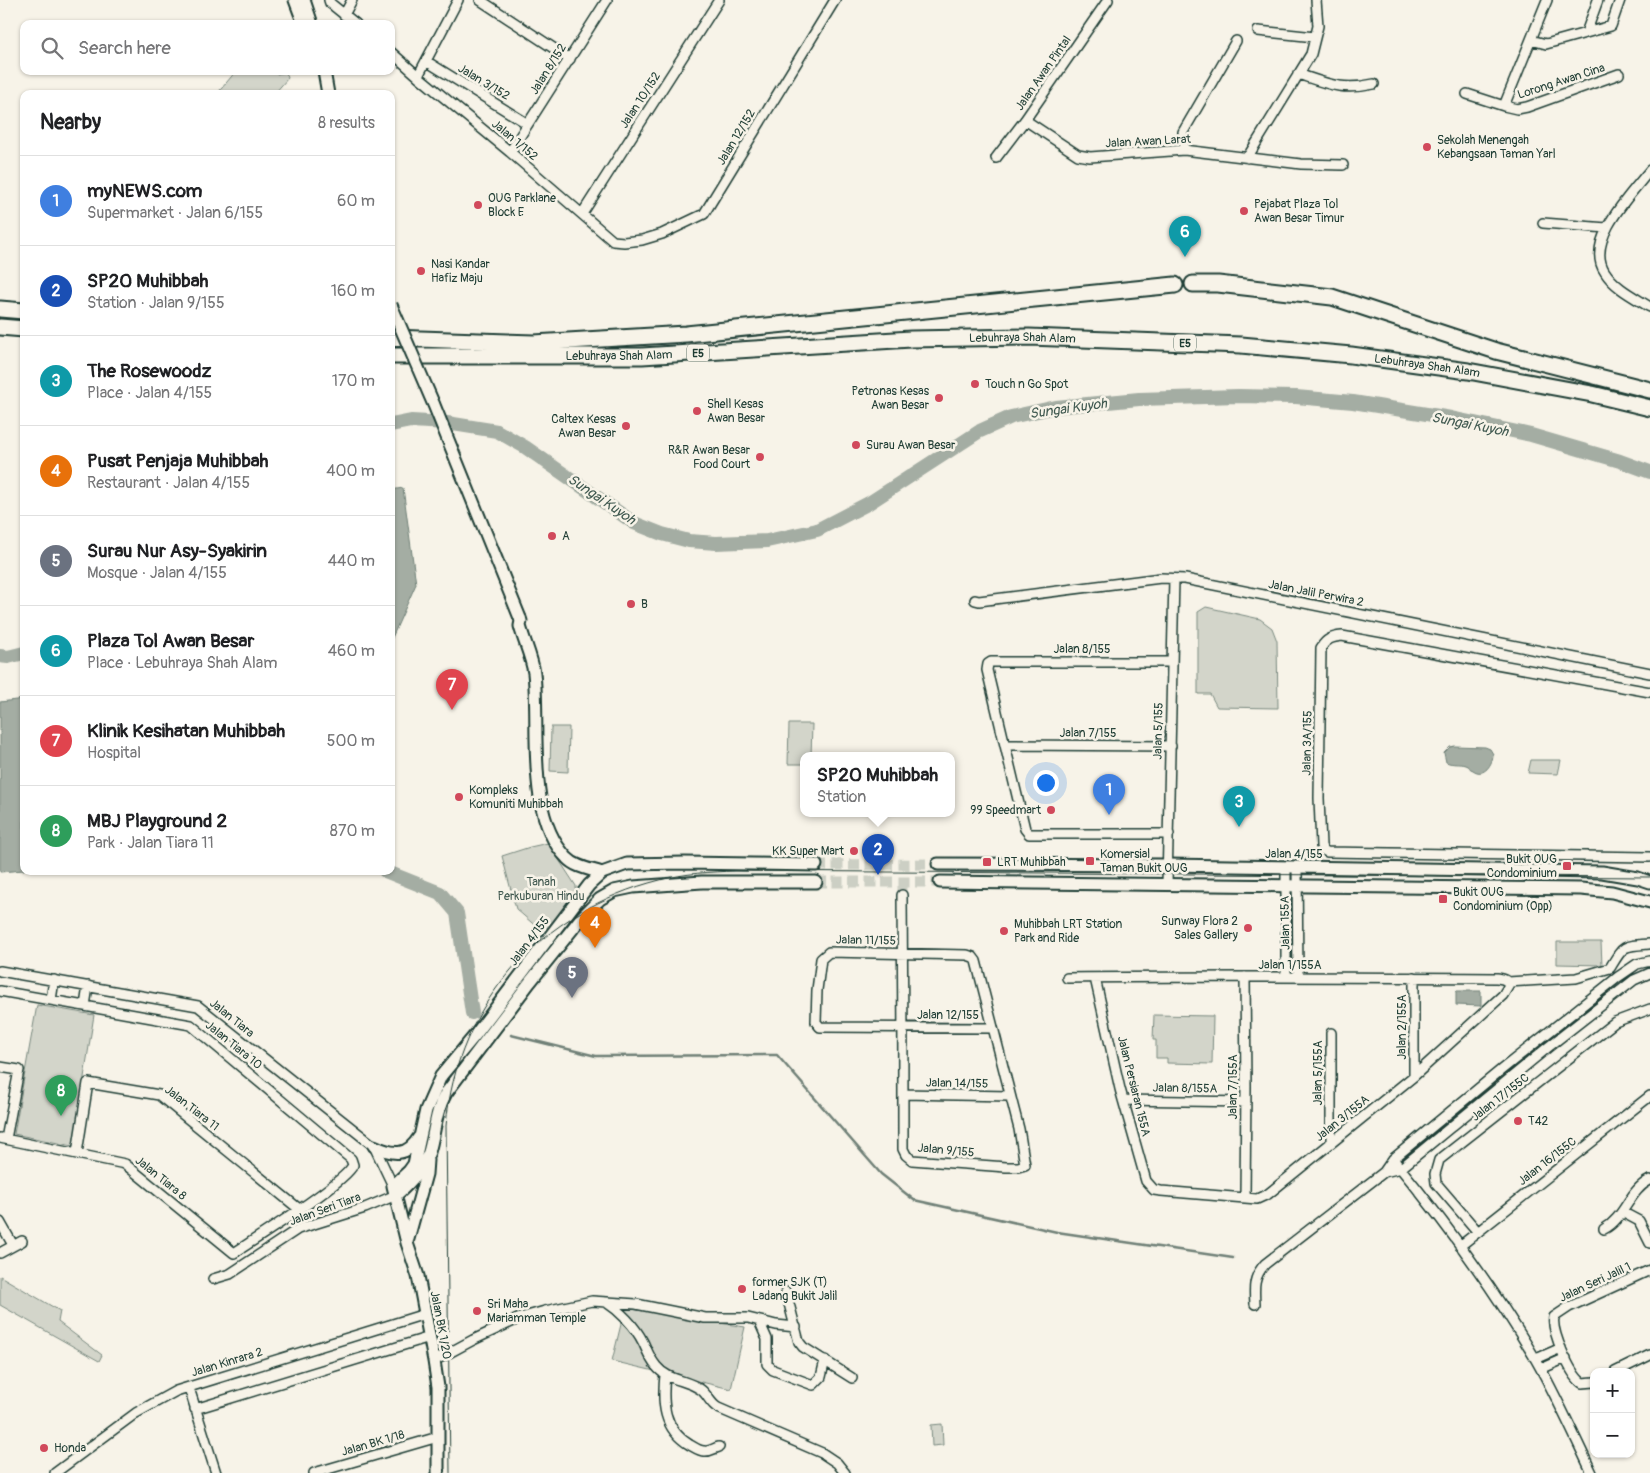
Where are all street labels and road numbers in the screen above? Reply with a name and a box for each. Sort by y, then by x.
street label: Jalan Awan Pintal [1012,33,1075,113]
street label: Jalan 8/152 [527,41,570,97]
street label: Lorong Awan Cina [1516,60,1607,103]
street label: Jalan 3/152 [455,61,513,104]
street label: Jalan 10/152 [617,69,664,131]
street label: Jalan 12/152 [714,106,759,168]
street label: Jalan 1/152 [489,117,541,164]
street label: Jalan Awan Larat [1105,132,1191,151]
street label: Lebuhraya Shah Alam [969,330,1076,347]
road number: E5 [1174,334,1196,352]
road number: E5 [687,344,709,362]
street label: Lebuhraya Shah Alam [566,347,673,364]
street label: Lebuhraya Shah Alam [1373,351,1482,381]
street label: Jalan Jalil Perwira 2 [1267,577,1365,610]
street label: Jalan 8/155 [1054,642,1110,657]
street label: Jalan 5/155 [1151,702,1166,760]
street label: Jalan 3A/155 [1299,710,1316,776]
street label: Jalan 7/155 [1059,726,1117,741]
street label: Jalan 4/155 [1265,847,1323,862]
street label: Jalan 155A [1278,896,1293,950]
street label: Jalan 4/155 [506,914,553,969]
street label: Jalan 11/155 [836,932,896,949]
street label: Jalan 1/155A [1258,958,1322,973]
street label: Jalan 2/155A [1395,994,1410,1060]
street label: Jalan Tiara [206,996,257,1041]
street label: Jalan 12/155 [917,1008,979,1023]
street label: Jalan Tiara 10 [202,1018,265,1073]
street label: Jalan Persiaran 155A [1114,1034,1153,1138]
street label: Jalan 5/155A [1311,1040,1326,1106]
street label: Jalan 7/155A [1226,1054,1241,1119]
street label: Jalan 17/155C [1468,1070,1532,1125]
street label: Jalan 14/155 [926,1075,988,1092]
street label: Jalan 8/155A [1153,1080,1218,1097]
street label: Jalan Tiara 11 [161,1082,222,1134]
street label: Jalan 3/155A [1312,1092,1373,1145]
street label: Jalan 16/155C [1515,1134,1579,1189]
street label: Jalan 9/155 [917,1141,975,1160]
street label: Jalan Tiara 8 [132,1153,189,1204]
street label: Jalan Seri Tiara [287,1189,363,1229]
street label: Jalan Seri Jalil 1 [1557,1259,1633,1306]
street label: Jalan BK 1/20 [427,1290,454,1361]
street label: Jalan Kinrara 2 [190,1344,265,1380]
street label: Jalan BK 1/18 [340,1427,407,1460]

